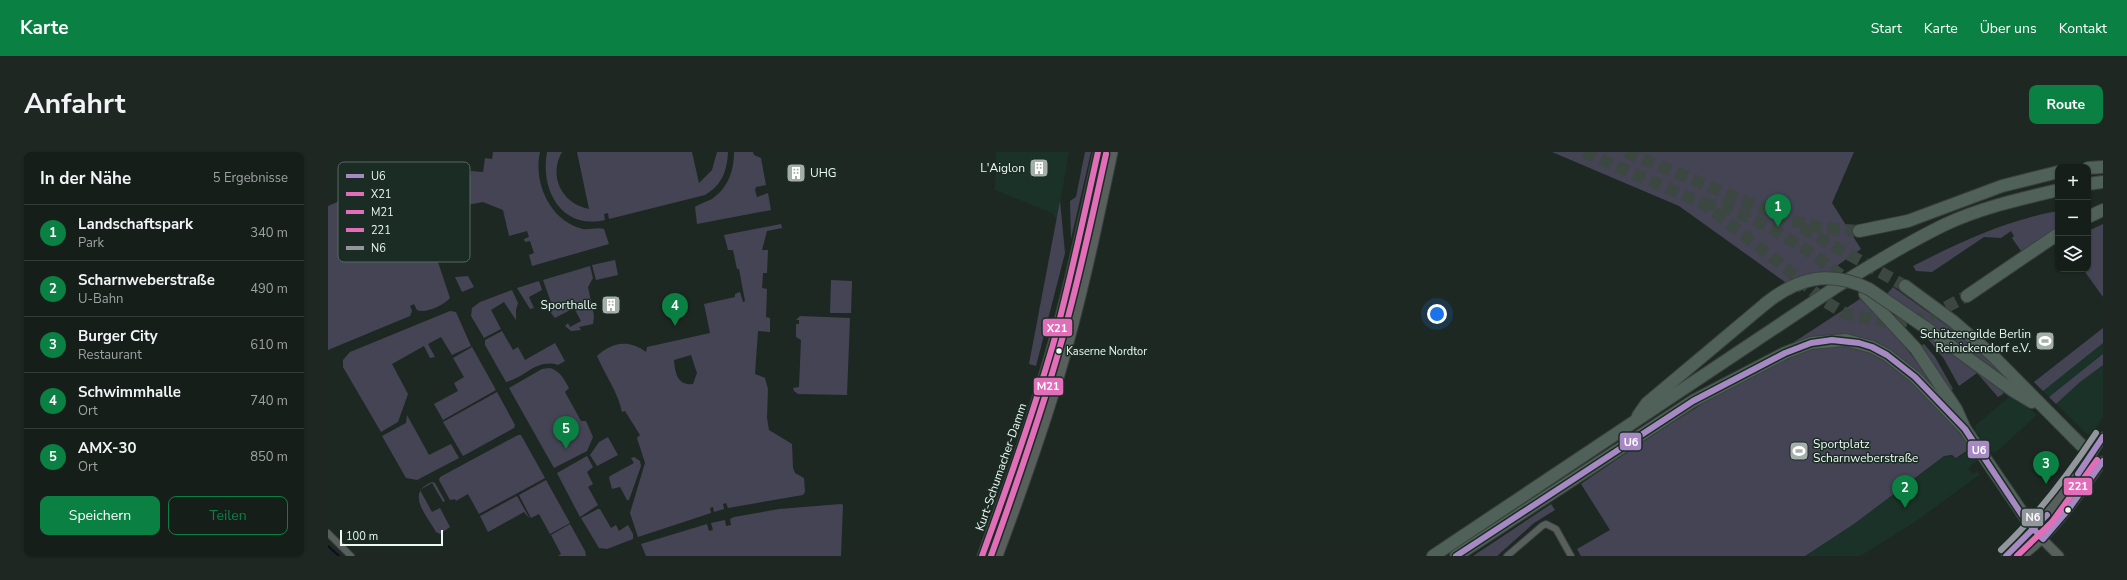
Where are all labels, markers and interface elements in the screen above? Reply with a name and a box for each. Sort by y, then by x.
text: Karte [20,15,69,41]
text: Start [1871,19,1902,38]
text: Karte [1924,19,1958,38]
text: Über uns [1980,19,2037,38]
text: Kontakt [2059,19,2107,38]
text: Anfahrt [24,85,125,123]
button: Route [2029,85,2103,124]
building icon: L'Aiglon [1028,157,1050,179]
place label: L'Aiglon [980,160,1025,176]
legend [338,162,470,262]
building icon: UHG [785,162,807,184]
map controls [2055,164,2091,272]
button: + [2055,164,2091,200]
place label: UHG [810,165,837,181]
text: In der Nähe [40,167,131,190]
text: 5 Ergebnisse [213,169,288,187]
text: U6 [371,169,386,184]
text: X21 [371,187,391,202]
pin: 1 [1765,194,1791,227]
button: − [2055,200,2091,236]
text: M21 [371,205,394,220]
text: Landschaftspark [78,214,193,234]
text: 221 [371,223,391,238]
text: 1 [49,224,57,242]
text: 340 m [250,224,288,242]
text: Park [78,234,104,252]
button: layers [2055,236,2091,272]
text: N6 [371,241,386,256]
text: Scharnweberstraße [78,270,215,290]
text: 2 [49,280,57,298]
text: 490 m [250,280,288,298]
text: U-Bahn [78,290,123,308]
pin: 4 [662,293,688,326]
building icon: Sporthalle [600,294,622,316]
place label: Sporthalle [541,297,597,313]
your location [1427,304,1447,324]
line badge: X21 [1042,318,1073,337]
text: X21 [1046,321,1067,336]
text: Burger City [78,326,158,346]
place label: Schützengilde Berlin Reinickendorf e.V. [1920,326,2031,356]
sports icon: Schützengilde Berlin Reinickendorf e.V. [2034,330,2056,352]
text: 3 [49,336,57,354]
text: 610 m [250,336,288,354]
place label: Kaserne Nordtor [1066,344,1147,359]
text: Restaurant [78,346,142,364]
marker: Kaserne Nordtor [1054,346,1064,356]
line badge: M21 [1033,377,1064,396]
text: M21 [1037,379,1059,394]
text: Schwimmhalle [78,382,181,402]
text: 4 [49,392,57,410]
text: 740 m [250,392,288,410]
street label: Kurt-Schumacher-Damm [972,401,1030,533]
text: Ort [78,402,98,420]
pin: 5 [553,416,579,449]
line badge: U6 [1619,432,1642,451]
text: U6 [1624,435,1639,450]
place label: Sportplatz Scharnweberstraße [1813,436,1918,466]
text: AMX-30 [78,438,136,458]
sports icon: Sportplatz Scharnweberstraße [1788,440,1810,462]
line badge: U6 [1967,440,1990,459]
text: U6 [1972,443,1987,458]
text: 5 [49,448,57,466]
text: 850 m [250,448,288,466]
pin: 3 [2033,451,2059,484]
text: Ort [78,458,98,476]
pin: 2 [1892,475,1918,508]
line badge: 221 [2063,477,2093,496]
text: 221 [2068,479,2088,494]
button: Speichern [40,496,160,535]
button: Teilen [168,496,288,535]
unlabelled marker [2063,505,2073,515]
line badge: N6 [2021,508,2044,527]
text: N6 [2026,510,2041,525]
scale bar [340,528,443,547]
text: 100 m [346,529,378,544]

